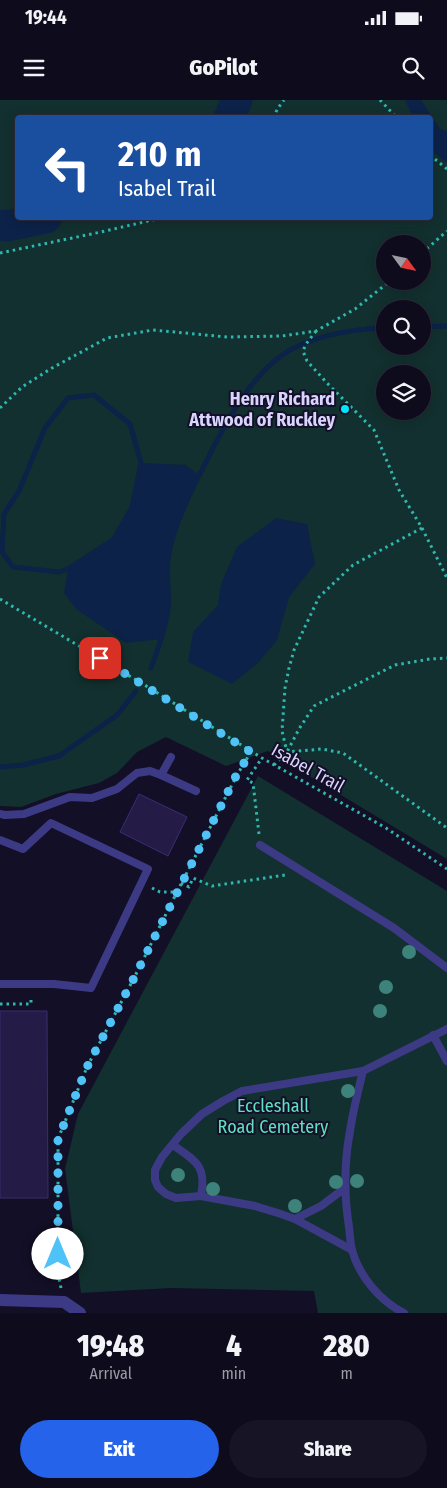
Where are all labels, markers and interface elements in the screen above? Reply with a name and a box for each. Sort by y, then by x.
text: 19:44 [25,6,67,29]
icon: menu [20,54,48,82]
text: GoPilot [189,54,258,81]
icon: search [399,54,427,82]
text: 210 m [118,133,202,175]
icon: left [35,135,100,200]
text: Isabel Trail [118,175,216,202]
north arrow [376,235,431,290]
map controls [376,235,431,420]
button: search [376,300,431,355]
button: layers [376,365,431,420]
place label: Henry Richard Attwood of Ruckley [188,388,335,431]
marker: Henry Richard Attwood of Ruckley [339,403,351,415]
pin [79,637,121,679]
icon: arrive [86,644,114,672]
street label: Isabel Trail [268,739,349,797]
park label: Eccleshall Road Cemetery [218,1095,328,1138]
position arrow [31,1227,83,1279]
text: 19:48 [77,1328,144,1364]
text: 4 [226,1328,242,1364]
text: 280 [323,1328,370,1364]
text: Arrival [89,1364,132,1383]
text: min [221,1364,246,1383]
text: m [340,1364,353,1383]
button: Exit [20,1420,219,1478]
button: Share [229,1420,427,1478]

